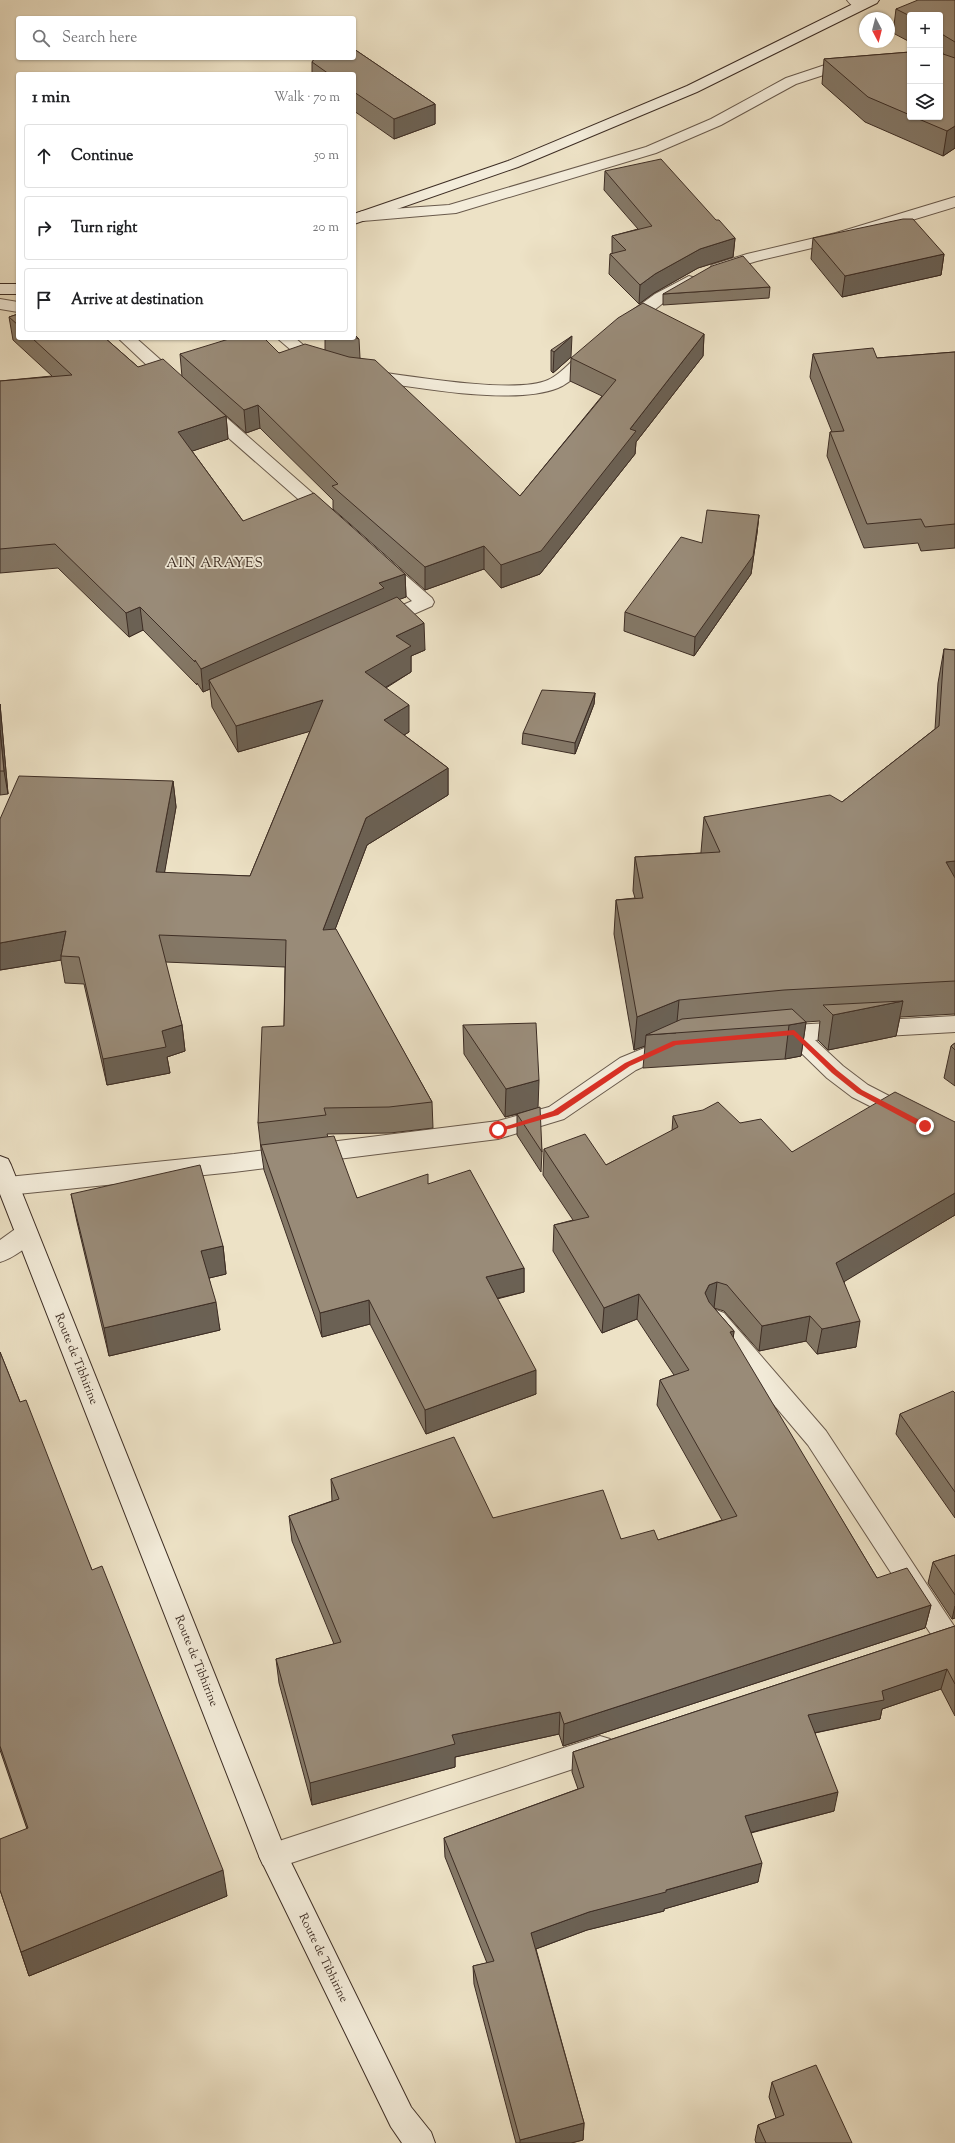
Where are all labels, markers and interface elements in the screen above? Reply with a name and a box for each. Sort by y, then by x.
north arrow [859,12,895,48]
map controls [907,12,943,120]
button: + [907,12,943,48]
search box [16,16,356,60]
icon: search [30,27,52,49]
text: Search here [62,28,137,49]
button: − [907,48,943,84]
button: layers [907,84,943,120]
text: 1 min [32,86,70,110]
text: Walk · 70 m [274,89,340,107]
icon: ahead [33,145,55,167]
text: Continue [71,146,133,167]
text: 50 m [314,147,339,165]
icon: right [33,217,55,239]
text: Turn right [71,218,137,239]
text: 20 m [313,219,339,237]
icon: arrive [33,289,55,311]
text: Arrive at destination [71,290,204,311]
district label: AIN ARAYES [166,554,264,574]
route end [916,1117,934,1135]
route start [489,1121,507,1139]
street label: Route de Tibhirine [49,1311,103,1408]
street label: Route de Tibhirine [169,1613,223,1710]
street label: Route de Tibhirine [294,1910,353,2006]

